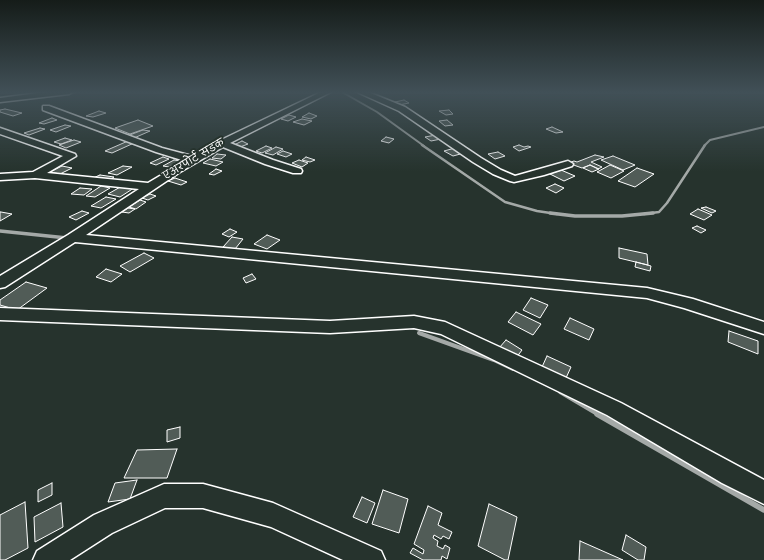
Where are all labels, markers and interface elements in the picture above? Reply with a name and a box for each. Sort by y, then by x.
street label: एअरपोर्ट सडक [161,137,227,183]

